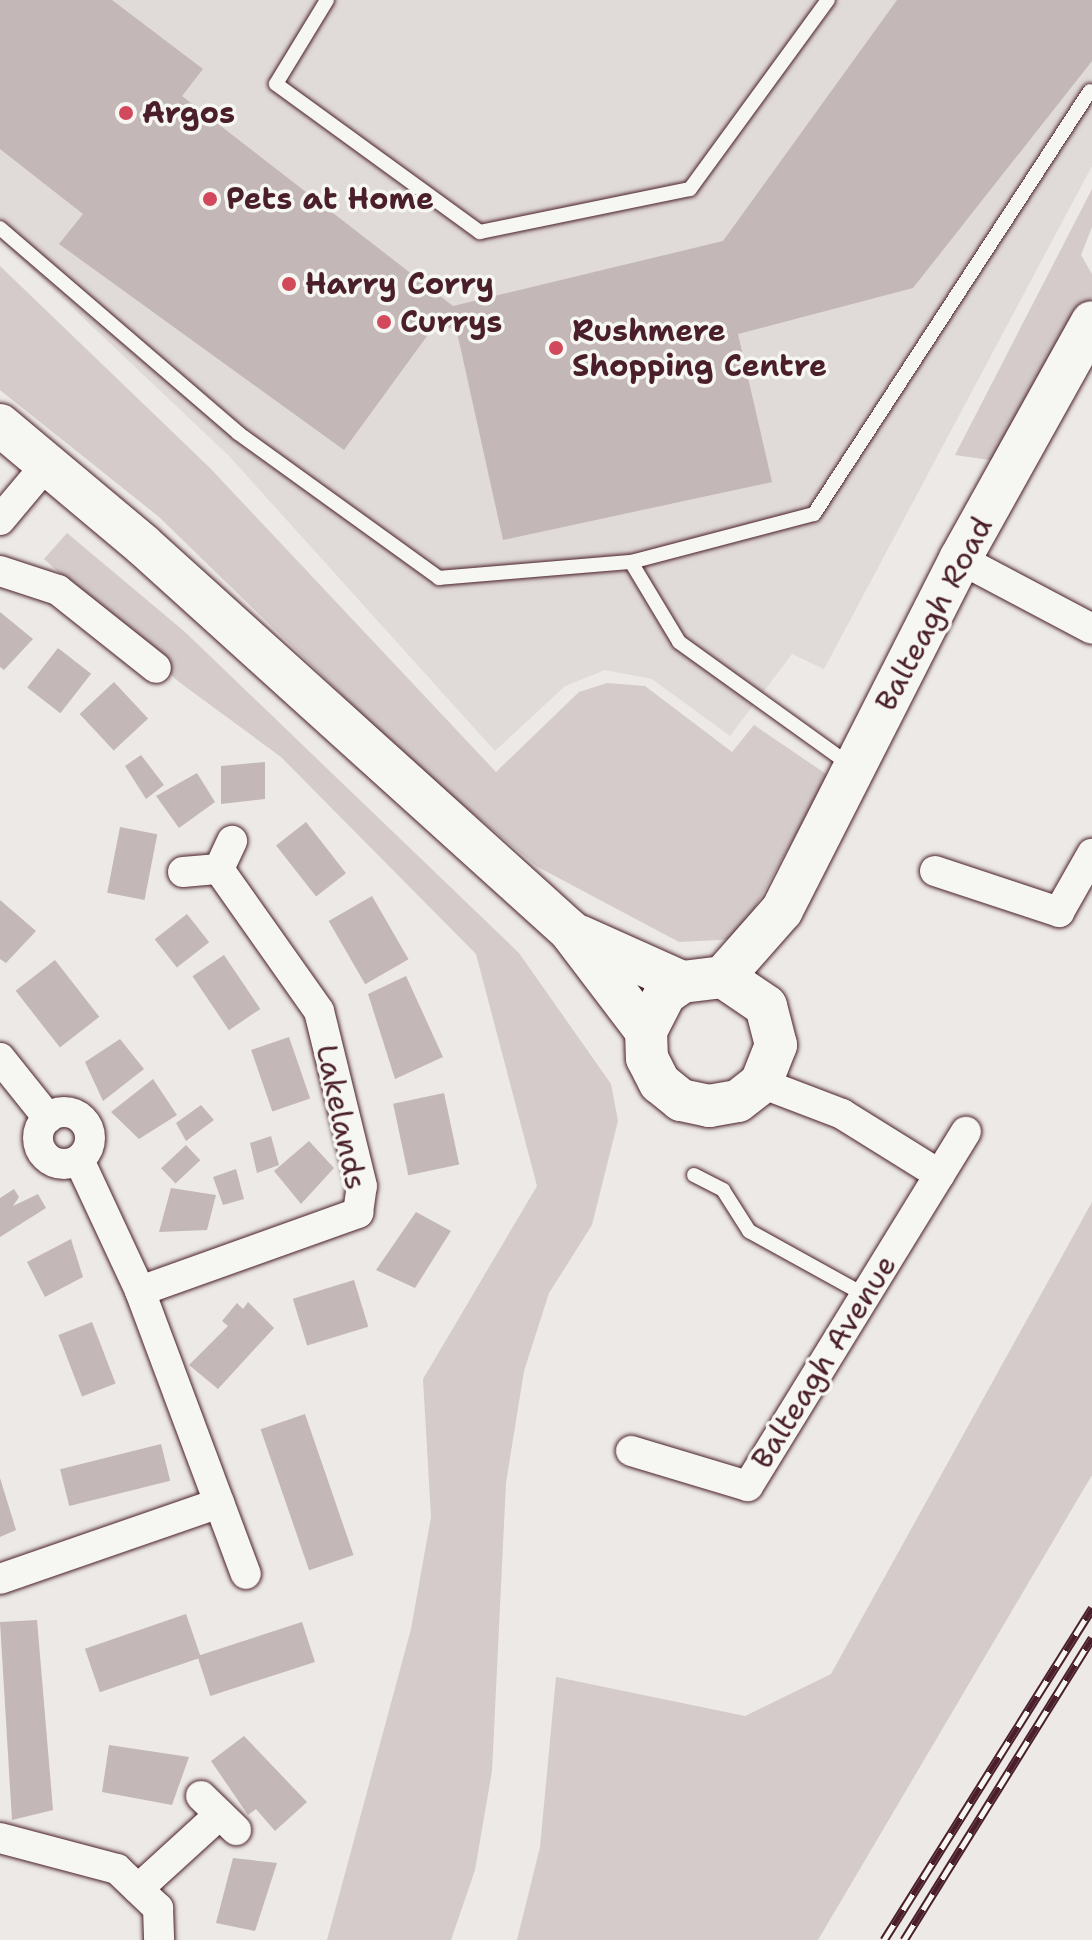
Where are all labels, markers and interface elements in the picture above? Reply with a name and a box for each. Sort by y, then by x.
place label: Argos [142,95,235,131]
marker: Argos [117,104,135,122]
place label: Pets at Home [226,181,434,217]
marker: Pets at Home [201,190,219,208]
place label: Harry Corry [305,266,494,302]
marker: Harry Corry [280,275,298,293]
place label: Currys [400,304,502,340]
marker: Currys [375,313,393,331]
place label: Rushmere Shopping Centre [572,313,827,384]
marker: Rushmere Shopping Centre [547,339,565,357]
street label: Balteagh Road [868,511,1000,717]
street label: Lakelands [308,1041,374,1193]
street label: Balteagh Avenue [744,1249,904,1475]

